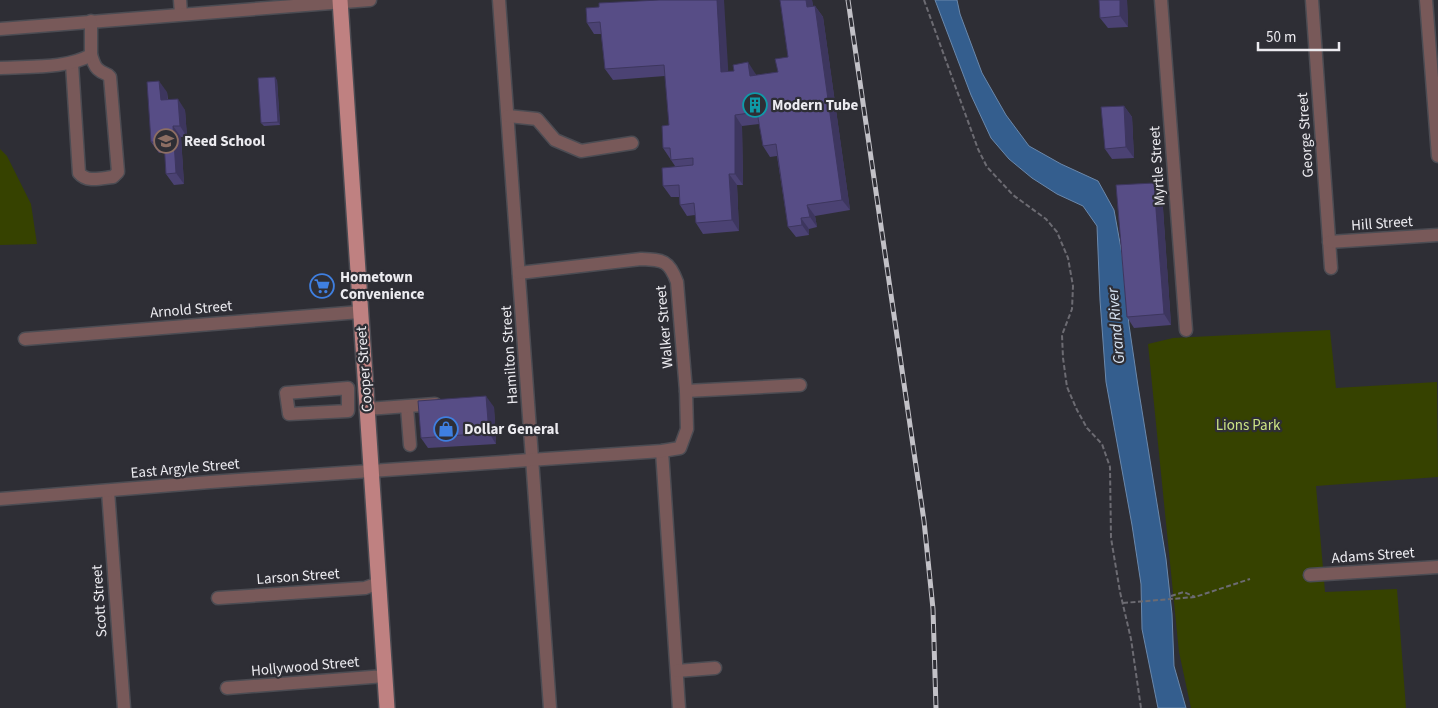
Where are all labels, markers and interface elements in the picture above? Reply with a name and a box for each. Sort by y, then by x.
scale bar [1258,20,1339,52]
text: 50 m [1266,27,1296,48]
building icon: Modern Tube [742,92,768,118]
street label: George Street [1292,92,1319,178]
place label: Modern Tube [772,95,858,116]
street label: Myrtle Street [1144,125,1171,207]
school or university icon: Reed School [153,128,179,154]
place label: Reed School [184,131,266,152]
street label: Hill Street [1351,211,1414,236]
place label: Hometown Convenience [340,267,425,305]
supermarket icon: Hometown Convenience [309,273,335,299]
street label: Walker Street [650,285,679,369]
water label: Grand River [1102,285,1130,365]
street label: Arnold Street [149,295,233,324]
street label: Hamilton Street [496,305,523,405]
street label: Cooper Street [351,325,378,413]
park label: Lions Park [1216,415,1281,436]
shop icon: Dollar General [433,416,459,442]
place label: Dollar General [464,419,559,440]
street label: East Argyle Street [130,453,240,484]
street label: Adams Street [1331,542,1415,569]
street label: Larson Street [256,563,340,590]
street label: Scott Street [86,564,113,638]
street label: Hollywood Street [250,651,360,682]

